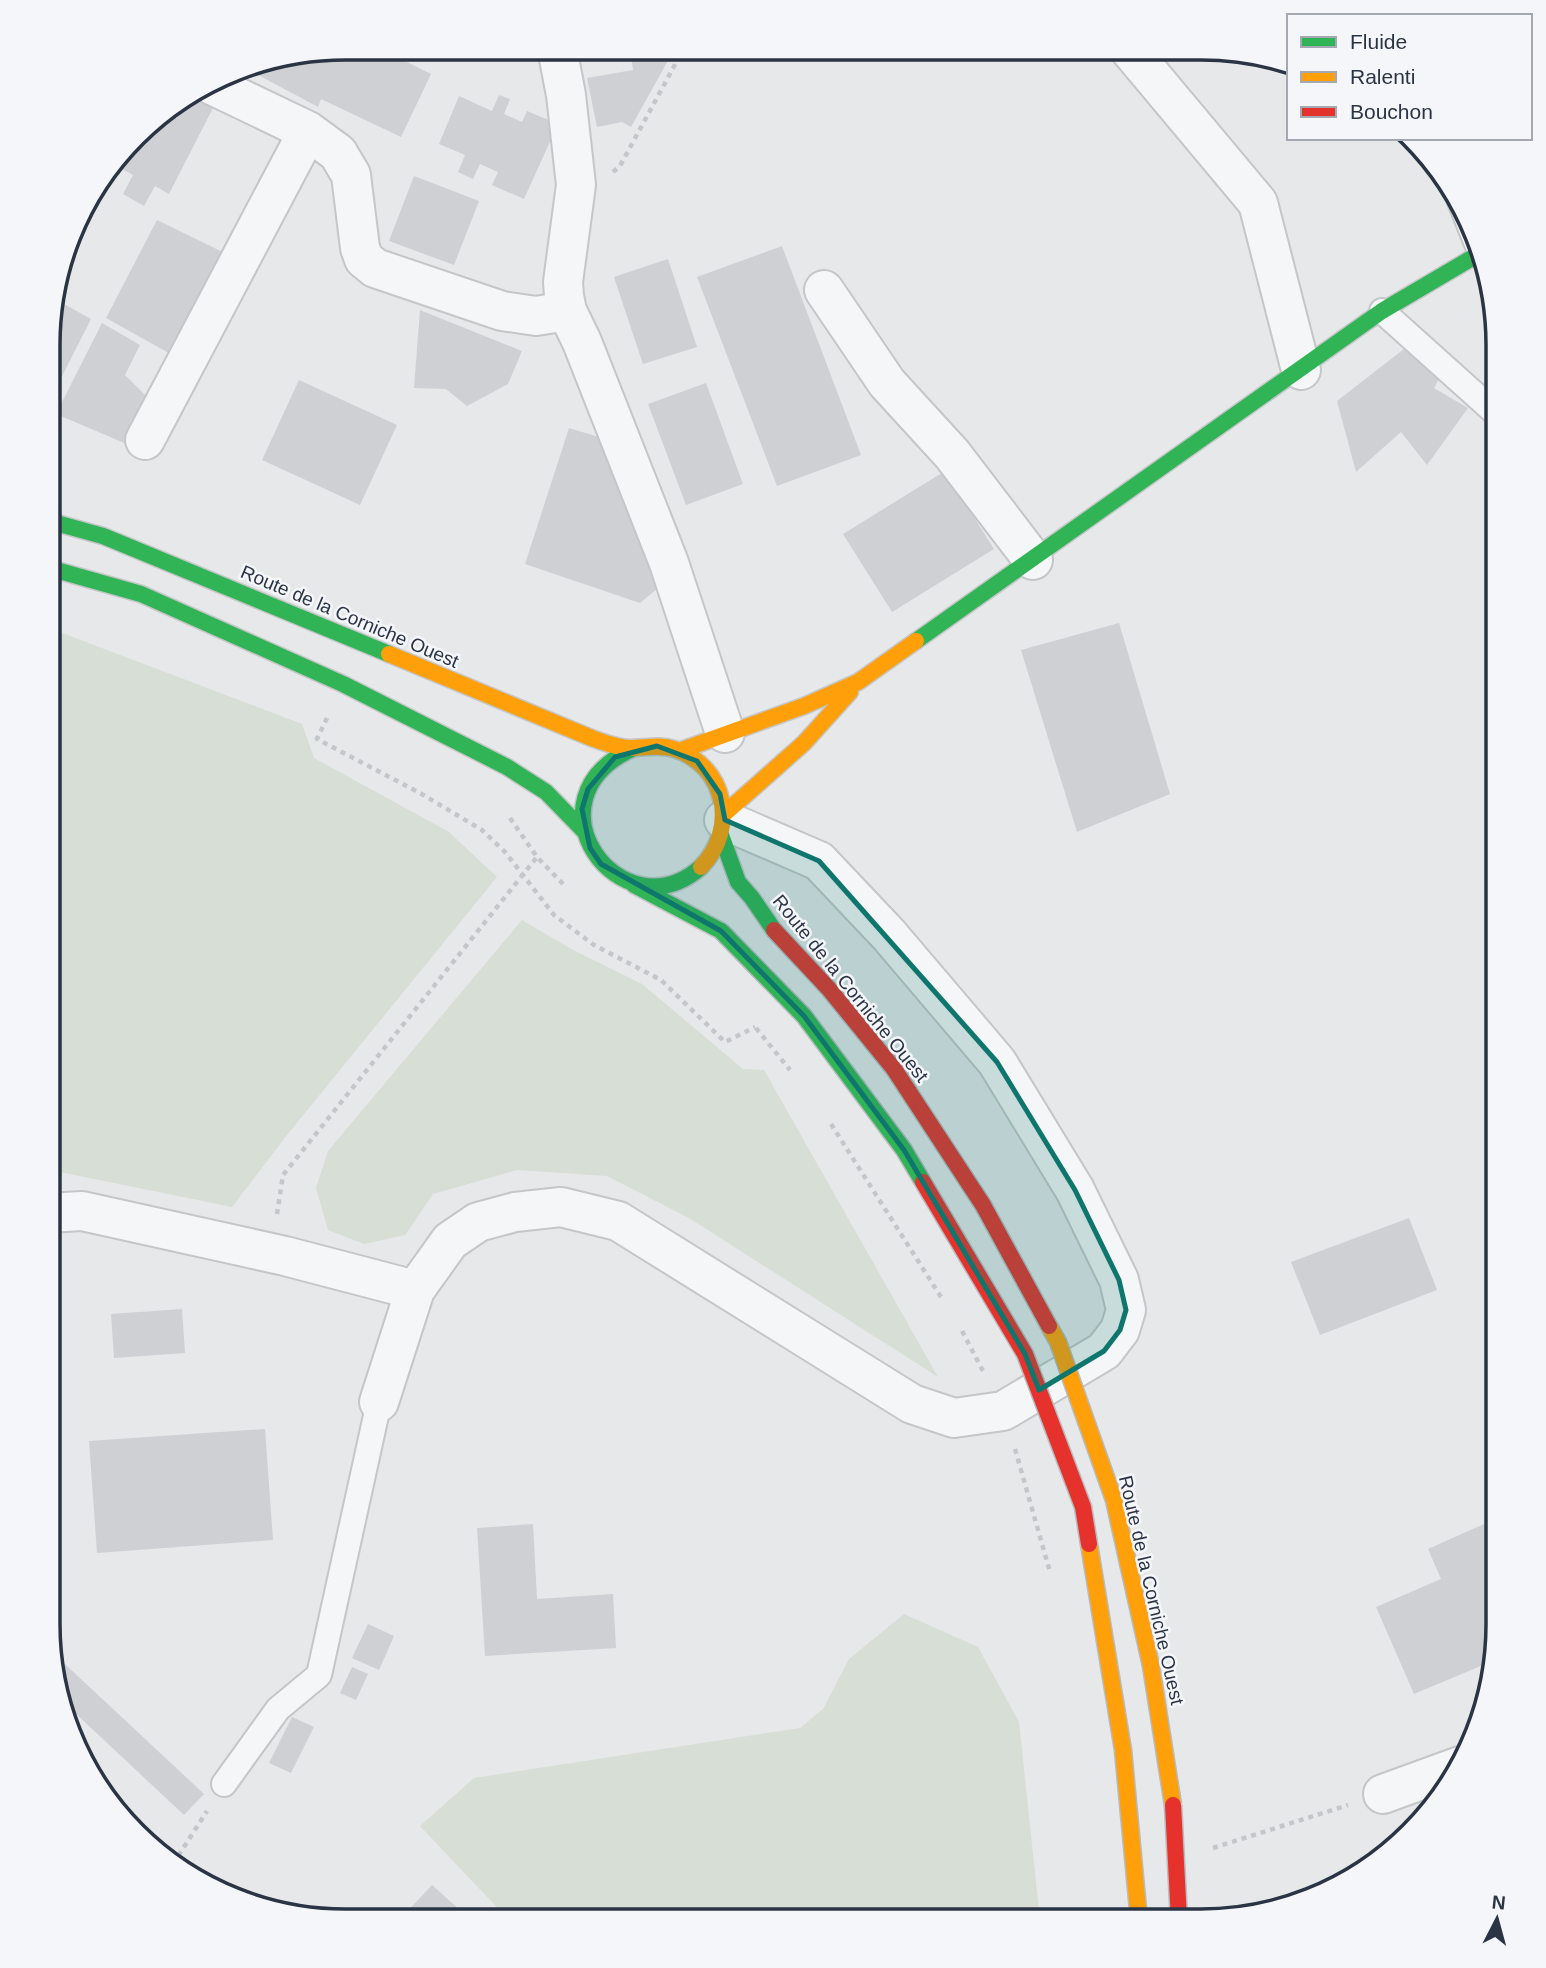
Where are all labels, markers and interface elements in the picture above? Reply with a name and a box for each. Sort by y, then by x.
legend [1287,14,1532,140]
text: Fluide [1350,30,1407,53]
text: Ralenti [1350,65,1415,88]
text: Bouchon [1350,100,1433,123]
street label: Route de la Corniche Ouest [238,561,462,672]
street label: Route de la Corniche Ouest [769,891,933,1087]
street label: Route de la Corniche Ouest [1115,1474,1188,1707]
north arrow [1462,1884,1532,1954]
text: N [1491,1891,1507,1914]

